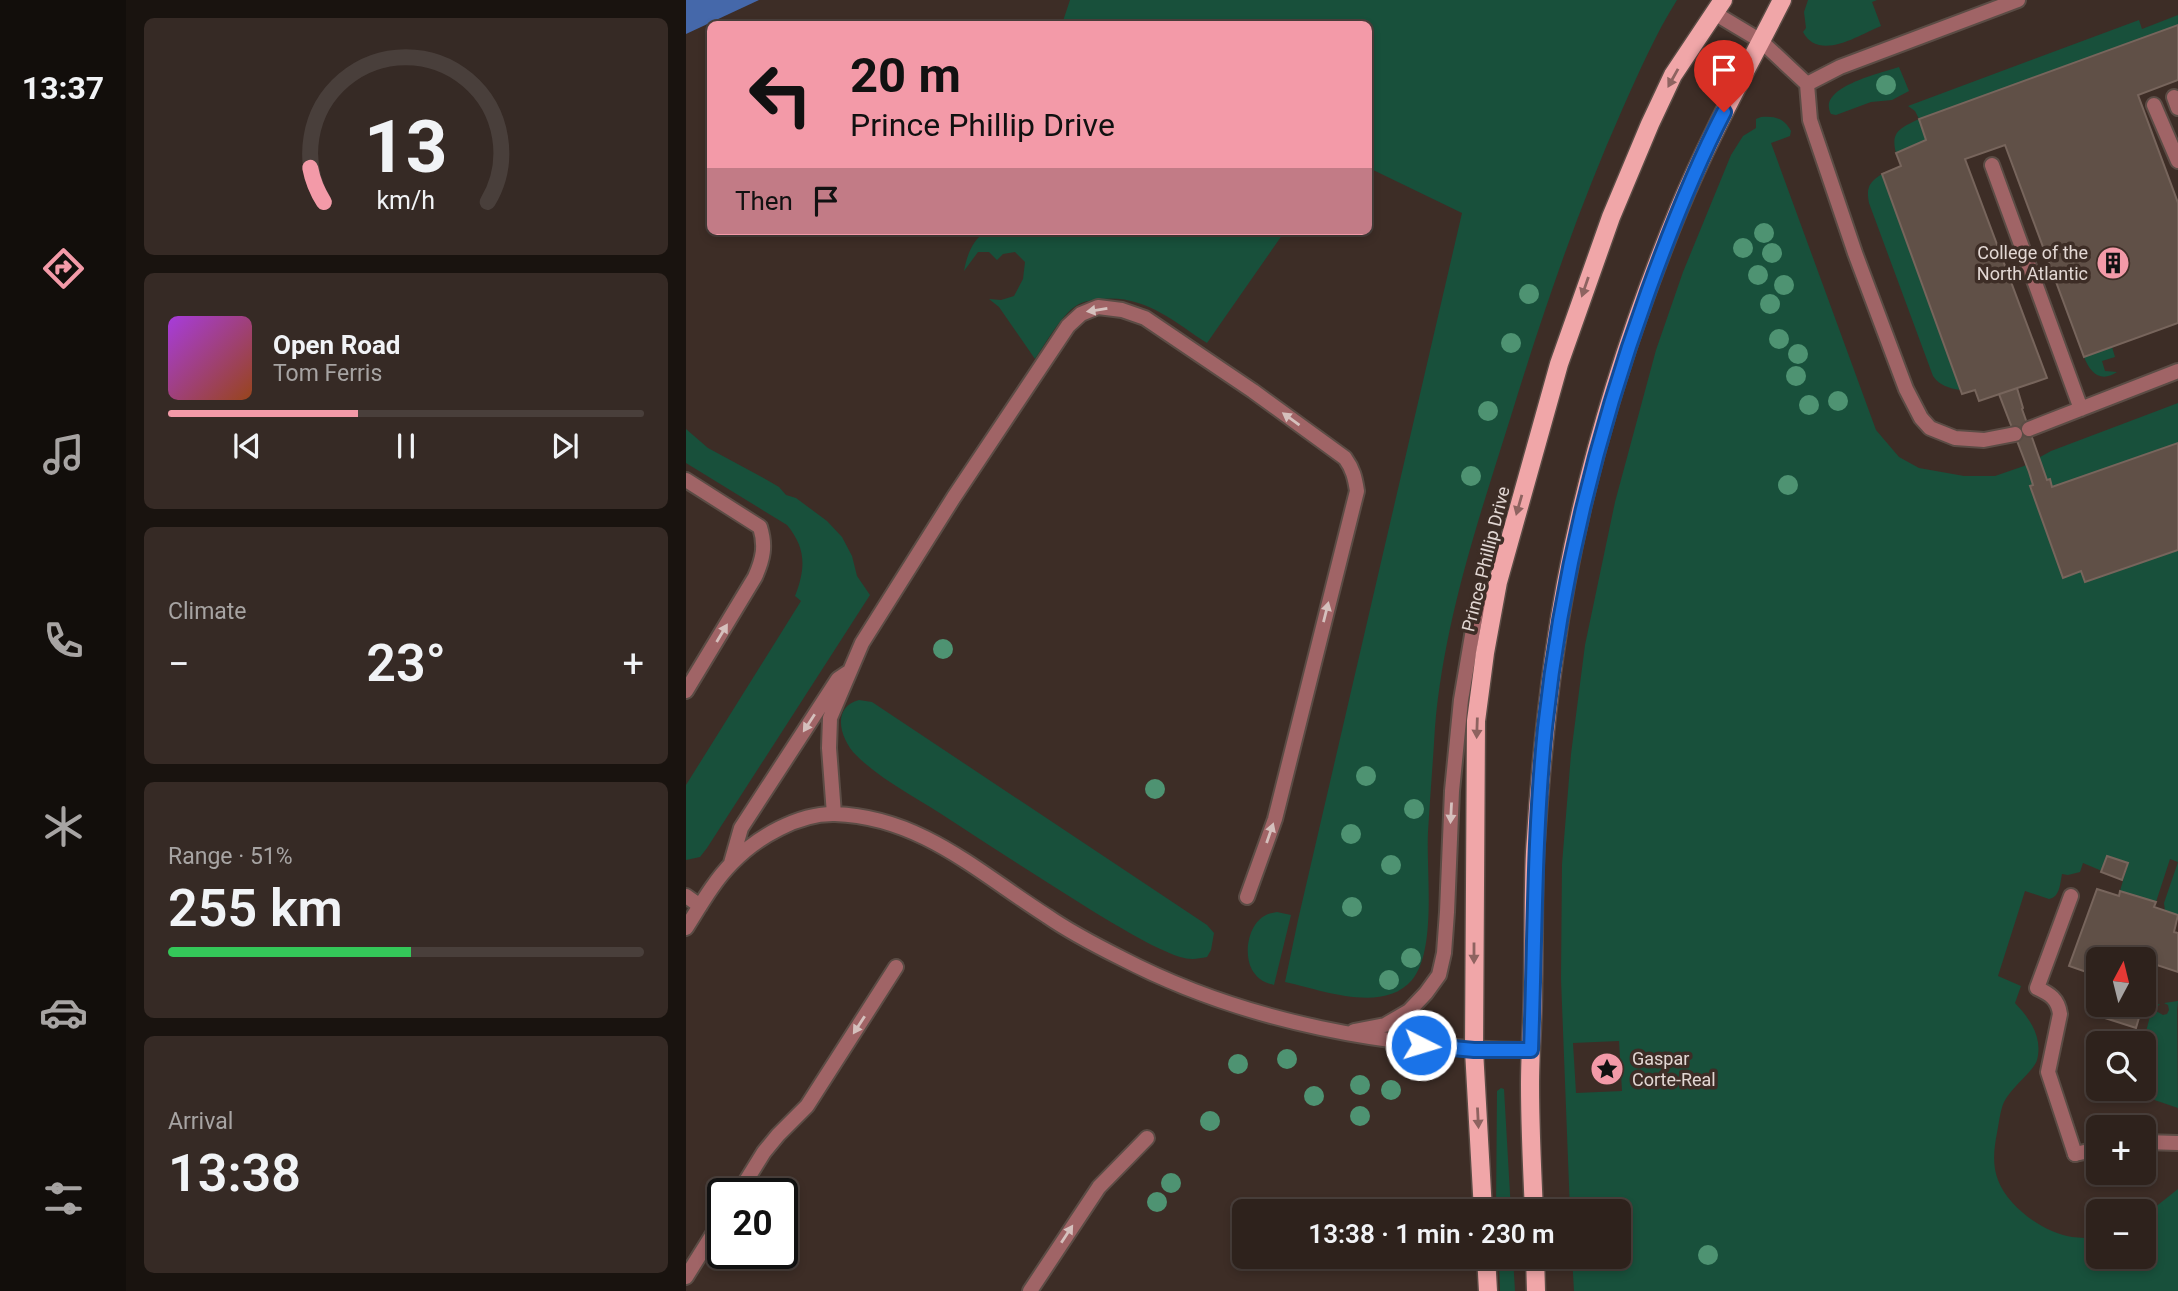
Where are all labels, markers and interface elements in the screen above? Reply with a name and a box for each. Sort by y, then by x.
pin [1694,40,1754,112]
text: 20 m [850,47,961,104]
icon: left [735,49,826,140]
icon: arrive [1705,51,1743,89]
one-way arrow [1667,68,1679,87]
text: 13:37 [22,69,104,107]
text: 13 [364,105,448,191]
text: Prince Phillip Drive [850,106,1115,144]
icon: arrive [807,182,845,220]
text: km/h [377,186,435,215]
text: Then [735,186,793,216]
place label: College of the North Atlantic [1977,242,2088,284]
icon: directions [39,244,88,293]
building icon: College of the North Atlantic [2094,244,2132,282]
one-way arrow [1579,277,1590,298]
one-way arrow [1086,305,1108,316]
text: Open Road [273,330,401,360]
text: Tom Ferris [273,360,382,387]
one-way arrow [1282,412,1300,426]
icon: previous [228,427,266,465]
icon: pause [387,427,425,465]
icon: next [546,427,584,465]
icon: music [39,430,88,479]
street label: Prince Phillip Drive [1457,484,1514,634]
one-way arrow [1514,495,1524,516]
text: Climate [168,598,247,625]
one-way arrow [1321,601,1332,623]
icon: phone [39,616,88,665]
one-way arrow [715,624,728,643]
text: 23° [366,633,446,694]
text: − [168,642,190,686]
text: + [622,642,644,686]
one-way arrow [803,713,816,732]
one-way arrow [1471,717,1482,739]
icon: climate [39,802,88,851]
one-way arrow [1445,802,1456,824]
one-way arrow [1265,822,1276,843]
text: Range · 51% [168,843,293,870]
text: 255 km [168,878,343,939]
one-way arrow [1468,942,1480,964]
north arrow [2086,947,2156,1017]
map controls [2086,947,2156,1269]
icon: car [39,988,88,1037]
position arrow [1384,1008,1458,1082]
one-way arrow [853,1015,866,1035]
button: search [2086,1031,2156,1101]
place label: Gaspar Corte-Real [1632,1048,1716,1090]
place icon: Gaspar Corte-Real [1588,1050,1626,1088]
one-way arrow [1473,1107,1484,1129]
text: Arrival [168,1108,233,1135]
button: + [2086,1115,2156,1185]
text: 13:38 [168,1143,301,1204]
icon: filters [39,1174,88,1223]
speed limit sign: 20 [707,1178,798,1269]
button: − [2086,1199,2156,1269]
text: 13:38 · 1 min · 230 m [1308,1219,1555,1249]
one-way arrow [1061,1224,1074,1244]

